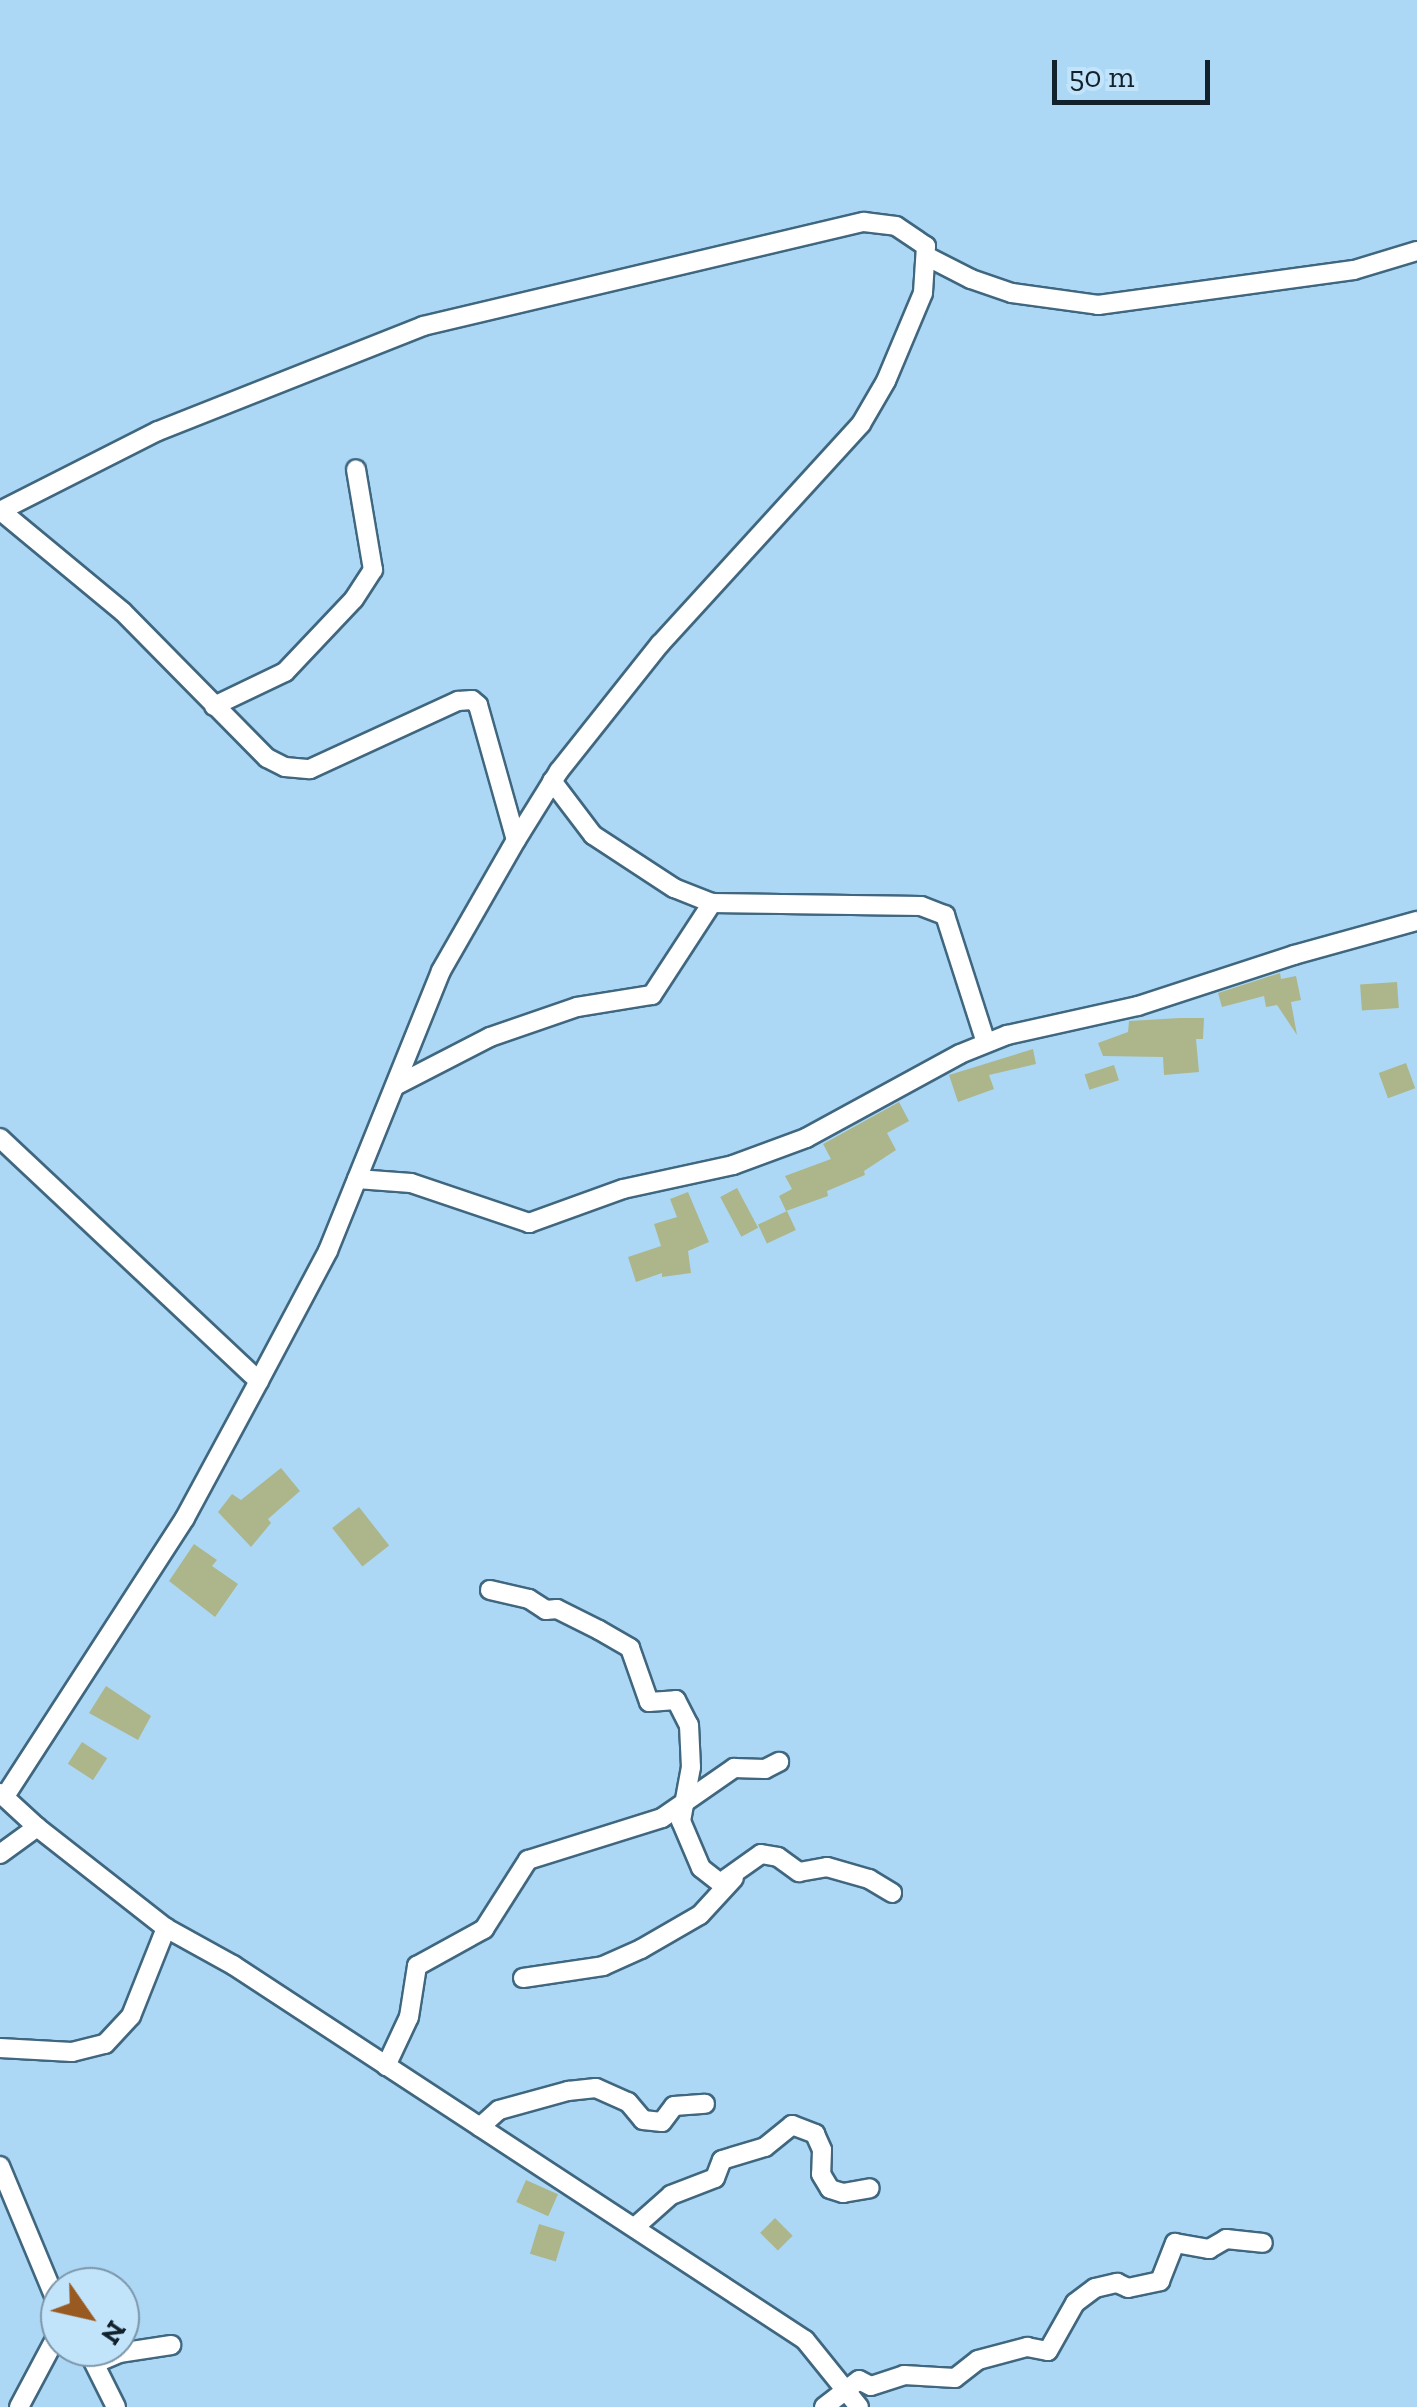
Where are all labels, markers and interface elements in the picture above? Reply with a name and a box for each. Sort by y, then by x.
scale bar [1057,40,1214,102]
text: 50 m [1069,59,1134,95]
north arrow [40,2267,140,2367]
text: N [94,2315,133,2351]

